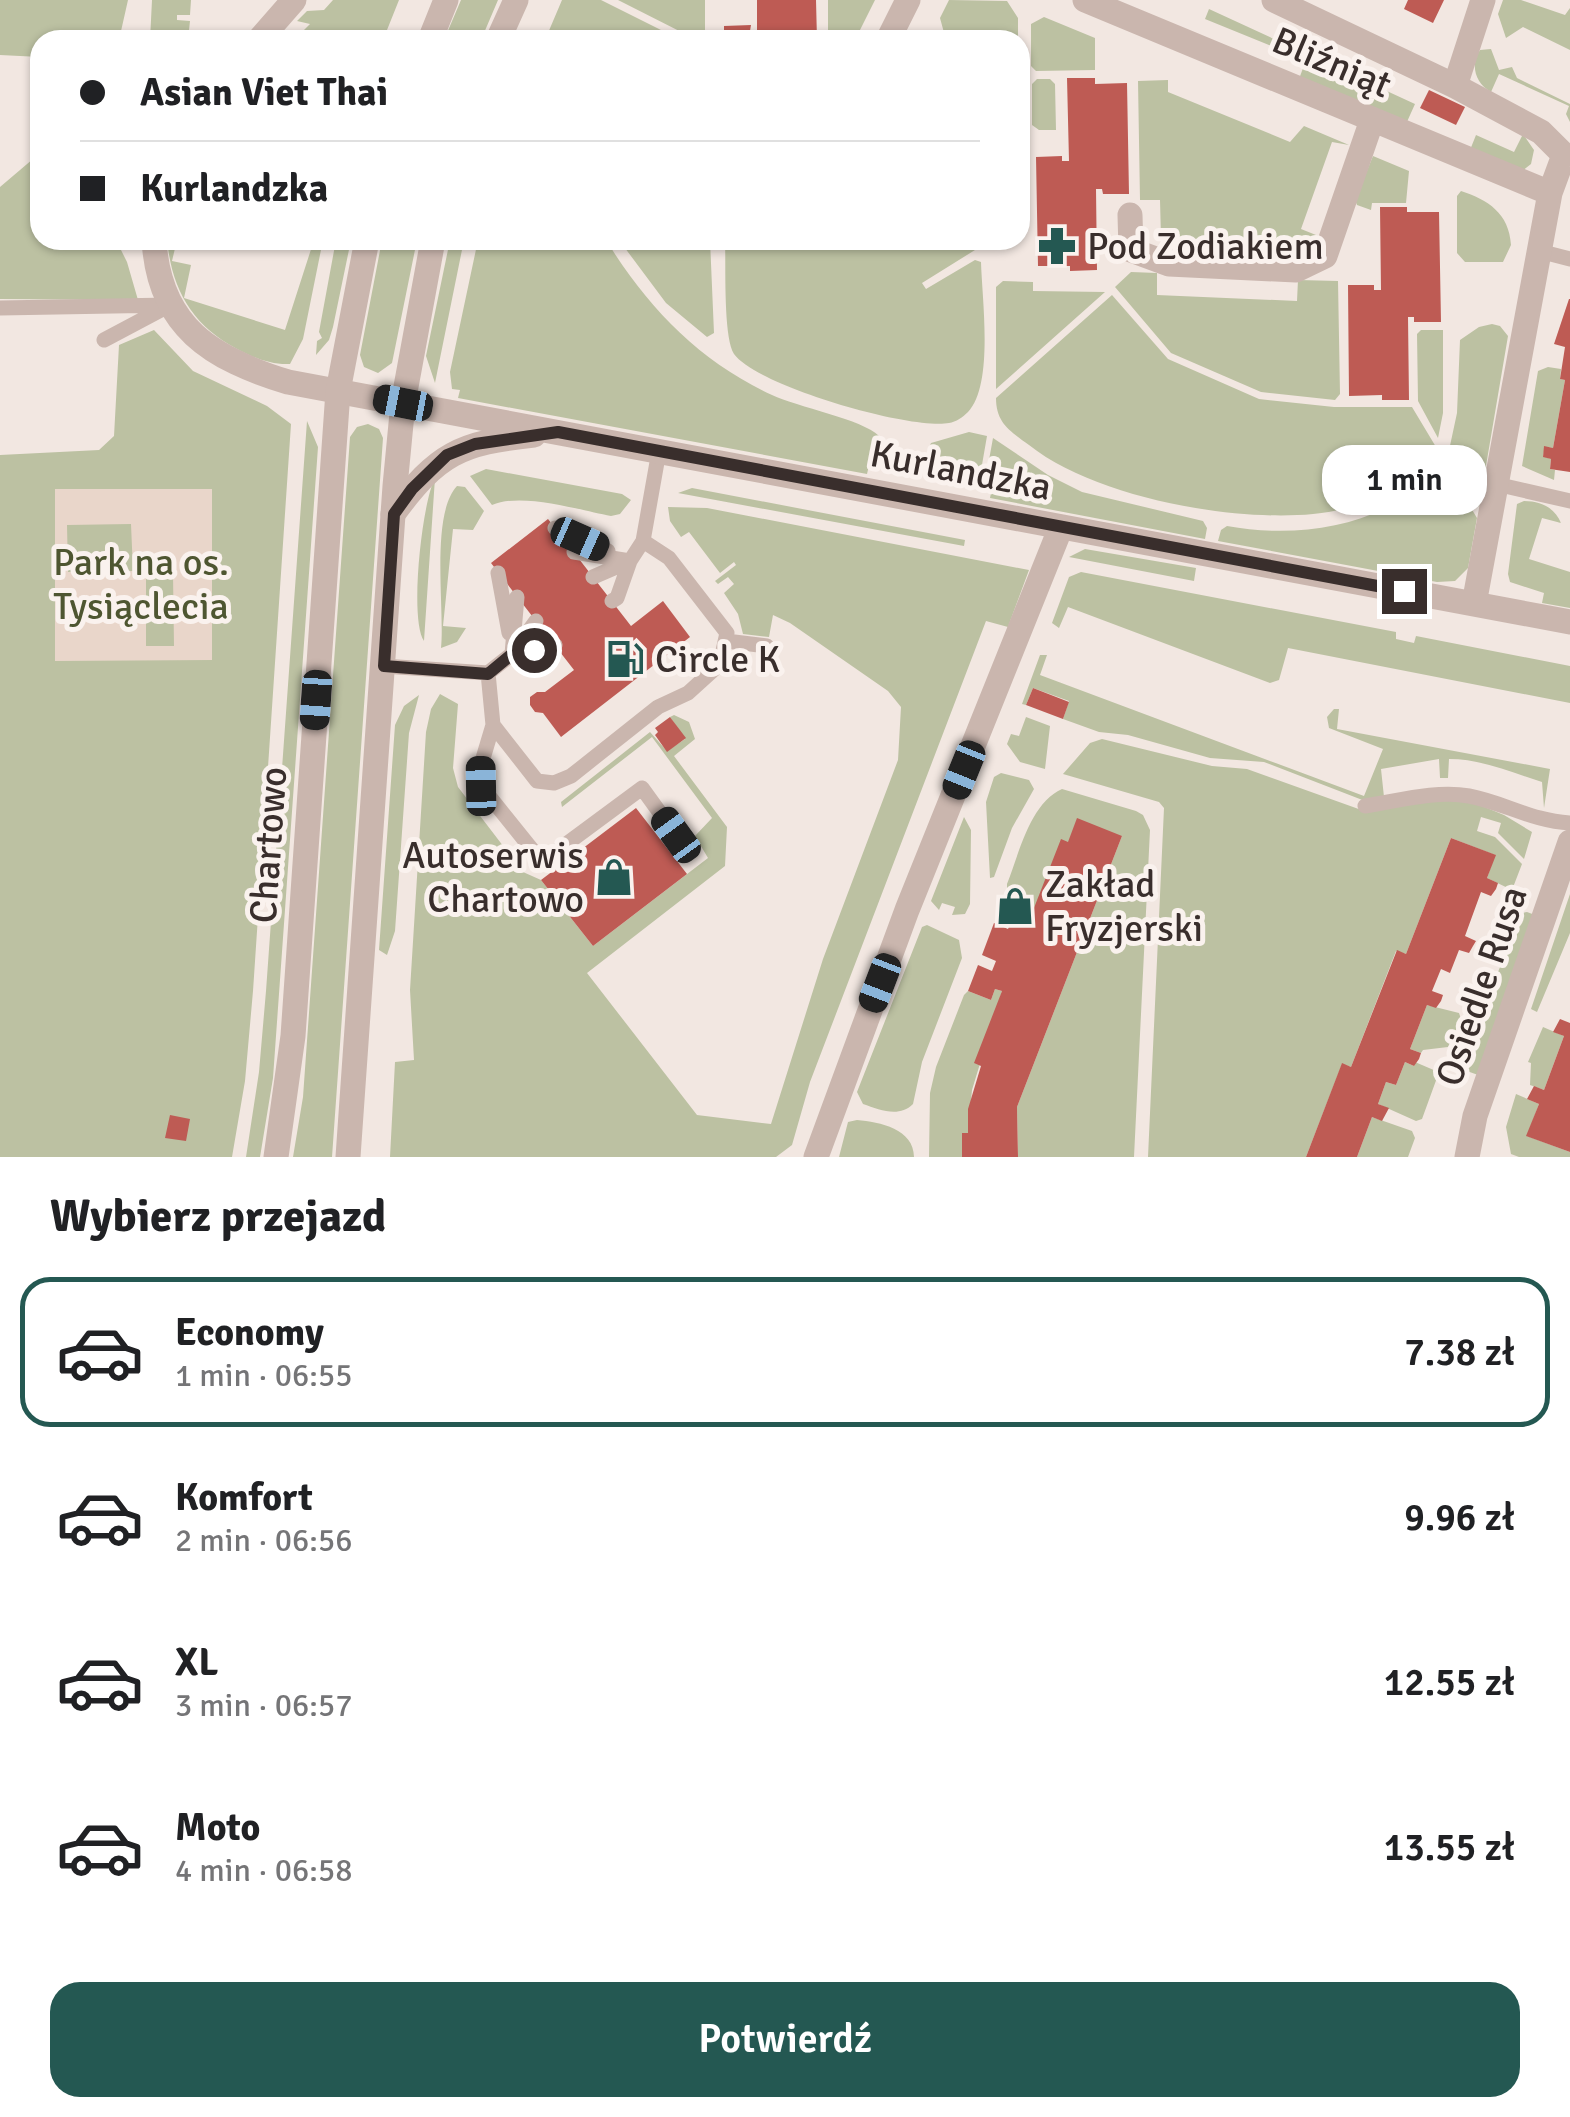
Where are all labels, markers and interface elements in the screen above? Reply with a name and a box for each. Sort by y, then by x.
street label: Bliźniąt [1265,16,1398,108]
text: Asian Viet Thai [140,69,388,116]
text: Kurlandzka [140,165,328,212]
place label: Pod Zodiakiem [1087,223,1324,270]
pharmacy icon: Pod Zodiakiem [1036,225,1078,267]
car [371,383,435,423]
street label: Kurlandzka [866,430,1055,511]
callout: 1 min [1322,446,1486,516]
text: 1 min [1366,460,1443,499]
car [546,513,614,565]
park label: Park na os. Tysiąclecia [53,539,229,630]
route end [1382,569,1427,614]
route start [512,628,557,673]
place label: Circle K [655,636,781,683]
fuel station icon: Circle K [604,638,646,680]
car [299,669,333,731]
car [939,737,989,803]
car [465,756,497,816]
street label: Chartowo [240,765,297,925]
car [646,802,706,868]
place label: Autoserwis Chartowo [402,832,584,923]
shop icon: Autoserwis Chartowo [593,856,635,898]
place label: Zakład Fryzjerski [1045,861,1203,952]
street label: Osiedle Rusa [1425,880,1538,1092]
shop icon: Zakład Fryzjerski [994,885,1036,927]
car [855,950,905,1016]
text: Wybierz przejazd [50,1189,386,1244]
icon: car [55,1307,145,1397]
text: Economy [175,1309,324,1356]
text: 7.38 zł [1404,1329,1515,1376]
text: 1 min · 06:55 [175,1356,353,1395]
icon: car [55,1472,145,1562]
text: Komfort [175,1474,313,1521]
text: 9.96 zł [1404,1494,1515,1541]
text: 2 min · 06:56 [175,1521,353,1560]
icon: car [55,1637,145,1727]
text: XL [175,1639,218,1686]
text: 12.55 zł [1384,1659,1515,1706]
text: 3 min · 06:57 [175,1686,353,1725]
icon: car [55,1802,145,1892]
text: Moto [175,1804,260,1851]
text: 13.55 zł [1384,1824,1515,1871]
text: 4 min · 06:58 [175,1851,353,1890]
button: Potwierdź [50,1982,1520,2097]

